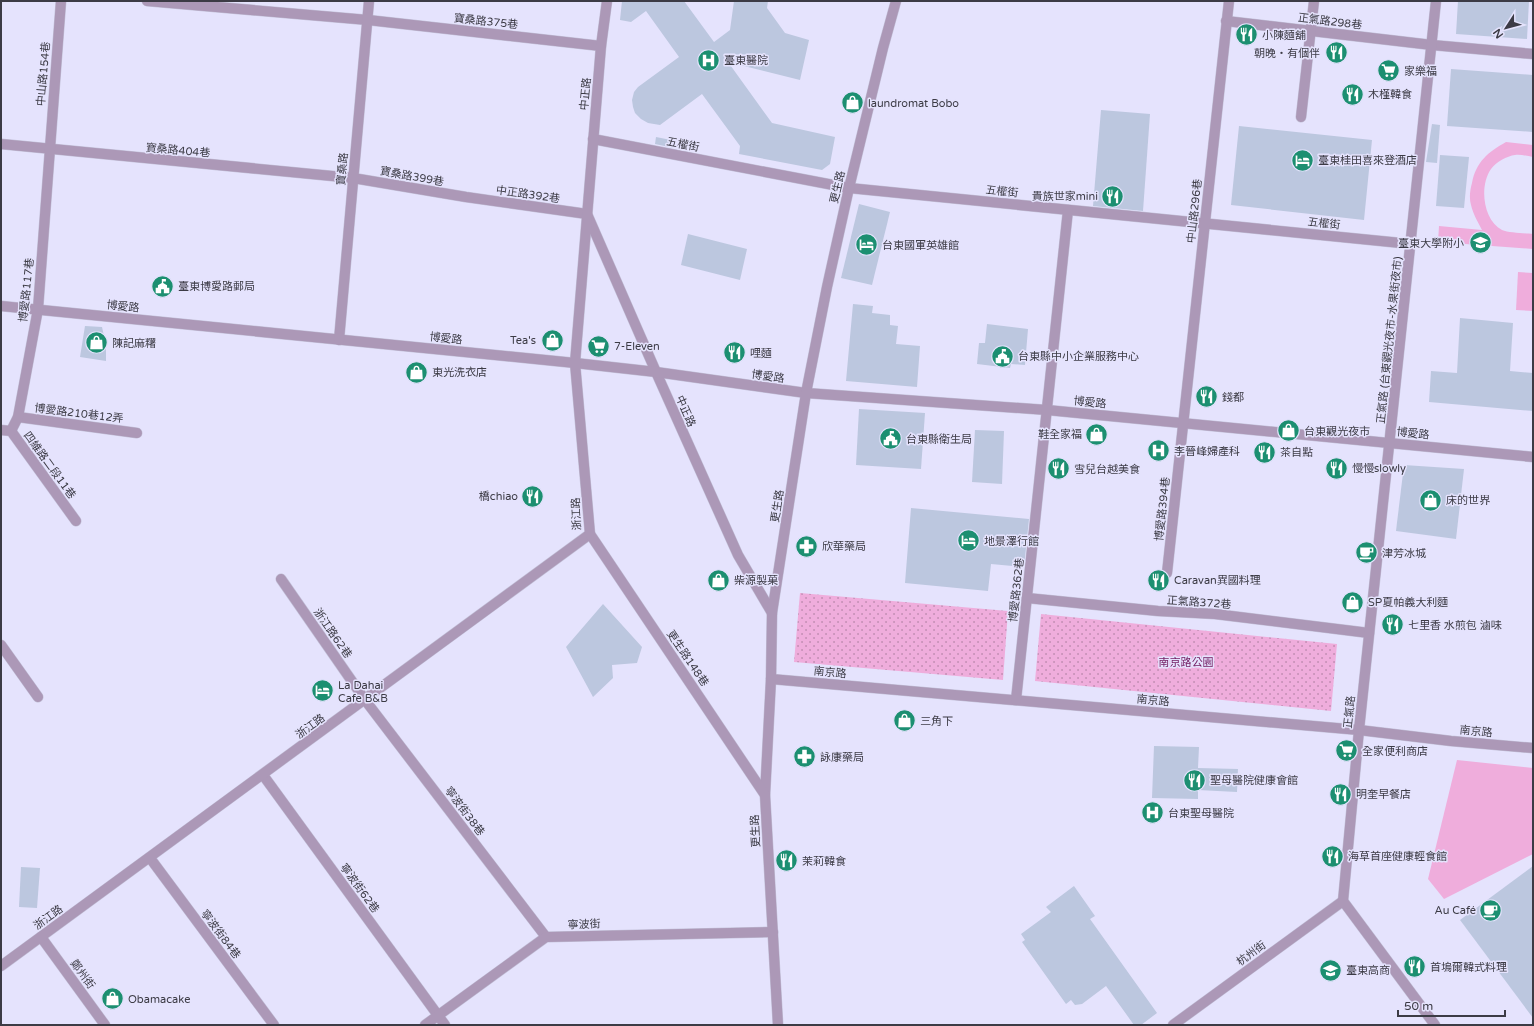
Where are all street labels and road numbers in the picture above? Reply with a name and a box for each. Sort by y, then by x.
street label: 正氣路298巷 [1297,11,1363,32]
street label: 寶桑路375巷 [453,12,519,31]
street label: 中山路154巷 [34,41,53,107]
street label: 中正路 [578,77,593,111]
street label: 五權街 [665,135,700,154]
street label: 寶桑路404巷 [145,141,211,160]
street label: 寶桑路 [335,152,350,186]
street label: 寶桑路399巷 [379,164,445,189]
street label: 更生路 [827,170,848,205]
street label: 中山路296巷 [1185,178,1204,244]
street label: 五權街 [985,183,1019,200]
street label: 中正路392巷 [495,184,561,205]
street label: 五權街 [1307,215,1341,232]
street label: 正氣路 (台東觀光夜市-水果街夜市) [1374,256,1405,424]
street label: 博愛路117巷 [17,257,36,323]
street label: 博愛路 [106,298,140,315]
street label: 博愛路 [429,330,463,347]
street label: 博愛路 [751,368,785,385]
street label: 中正路 [673,393,698,429]
street label: 博愛路 [1073,394,1107,411]
street label: 博愛路210巷12弄 [34,402,124,425]
street label: 博愛路 [1396,425,1430,442]
street label: 四維路二段11巷 [21,429,78,501]
street label: 博愛路394巷 [1153,476,1172,542]
street label: 更生路 [768,489,786,523]
street label: 浙江路 [569,497,584,531]
street label: 博愛路362巷 [1007,557,1026,623]
street label: 正氣路372巷 [1166,594,1232,611]
street label: 浙江路62巷 [311,606,354,661]
street label: 更生路148巷 [664,628,711,689]
street label: 南京路 [813,665,847,680]
street label: 南京路 [1136,693,1170,708]
street label: 正氣路 [1341,695,1358,729]
street label: 浙江路 [293,711,327,741]
street label: 南京路 [1459,724,1493,739]
street label: 寧波街38巷 [442,784,487,838]
street label: 更生路 [748,814,763,848]
street label: 寧波街62巷 [337,861,382,916]
street label: 浙江路 [31,902,65,932]
street label: 寧波街84巷 [198,907,243,961]
street label: 寧波街 [567,917,601,932]
street label: 杭州街 [1234,938,1268,968]
street label: 鄭州街 [68,957,98,991]

